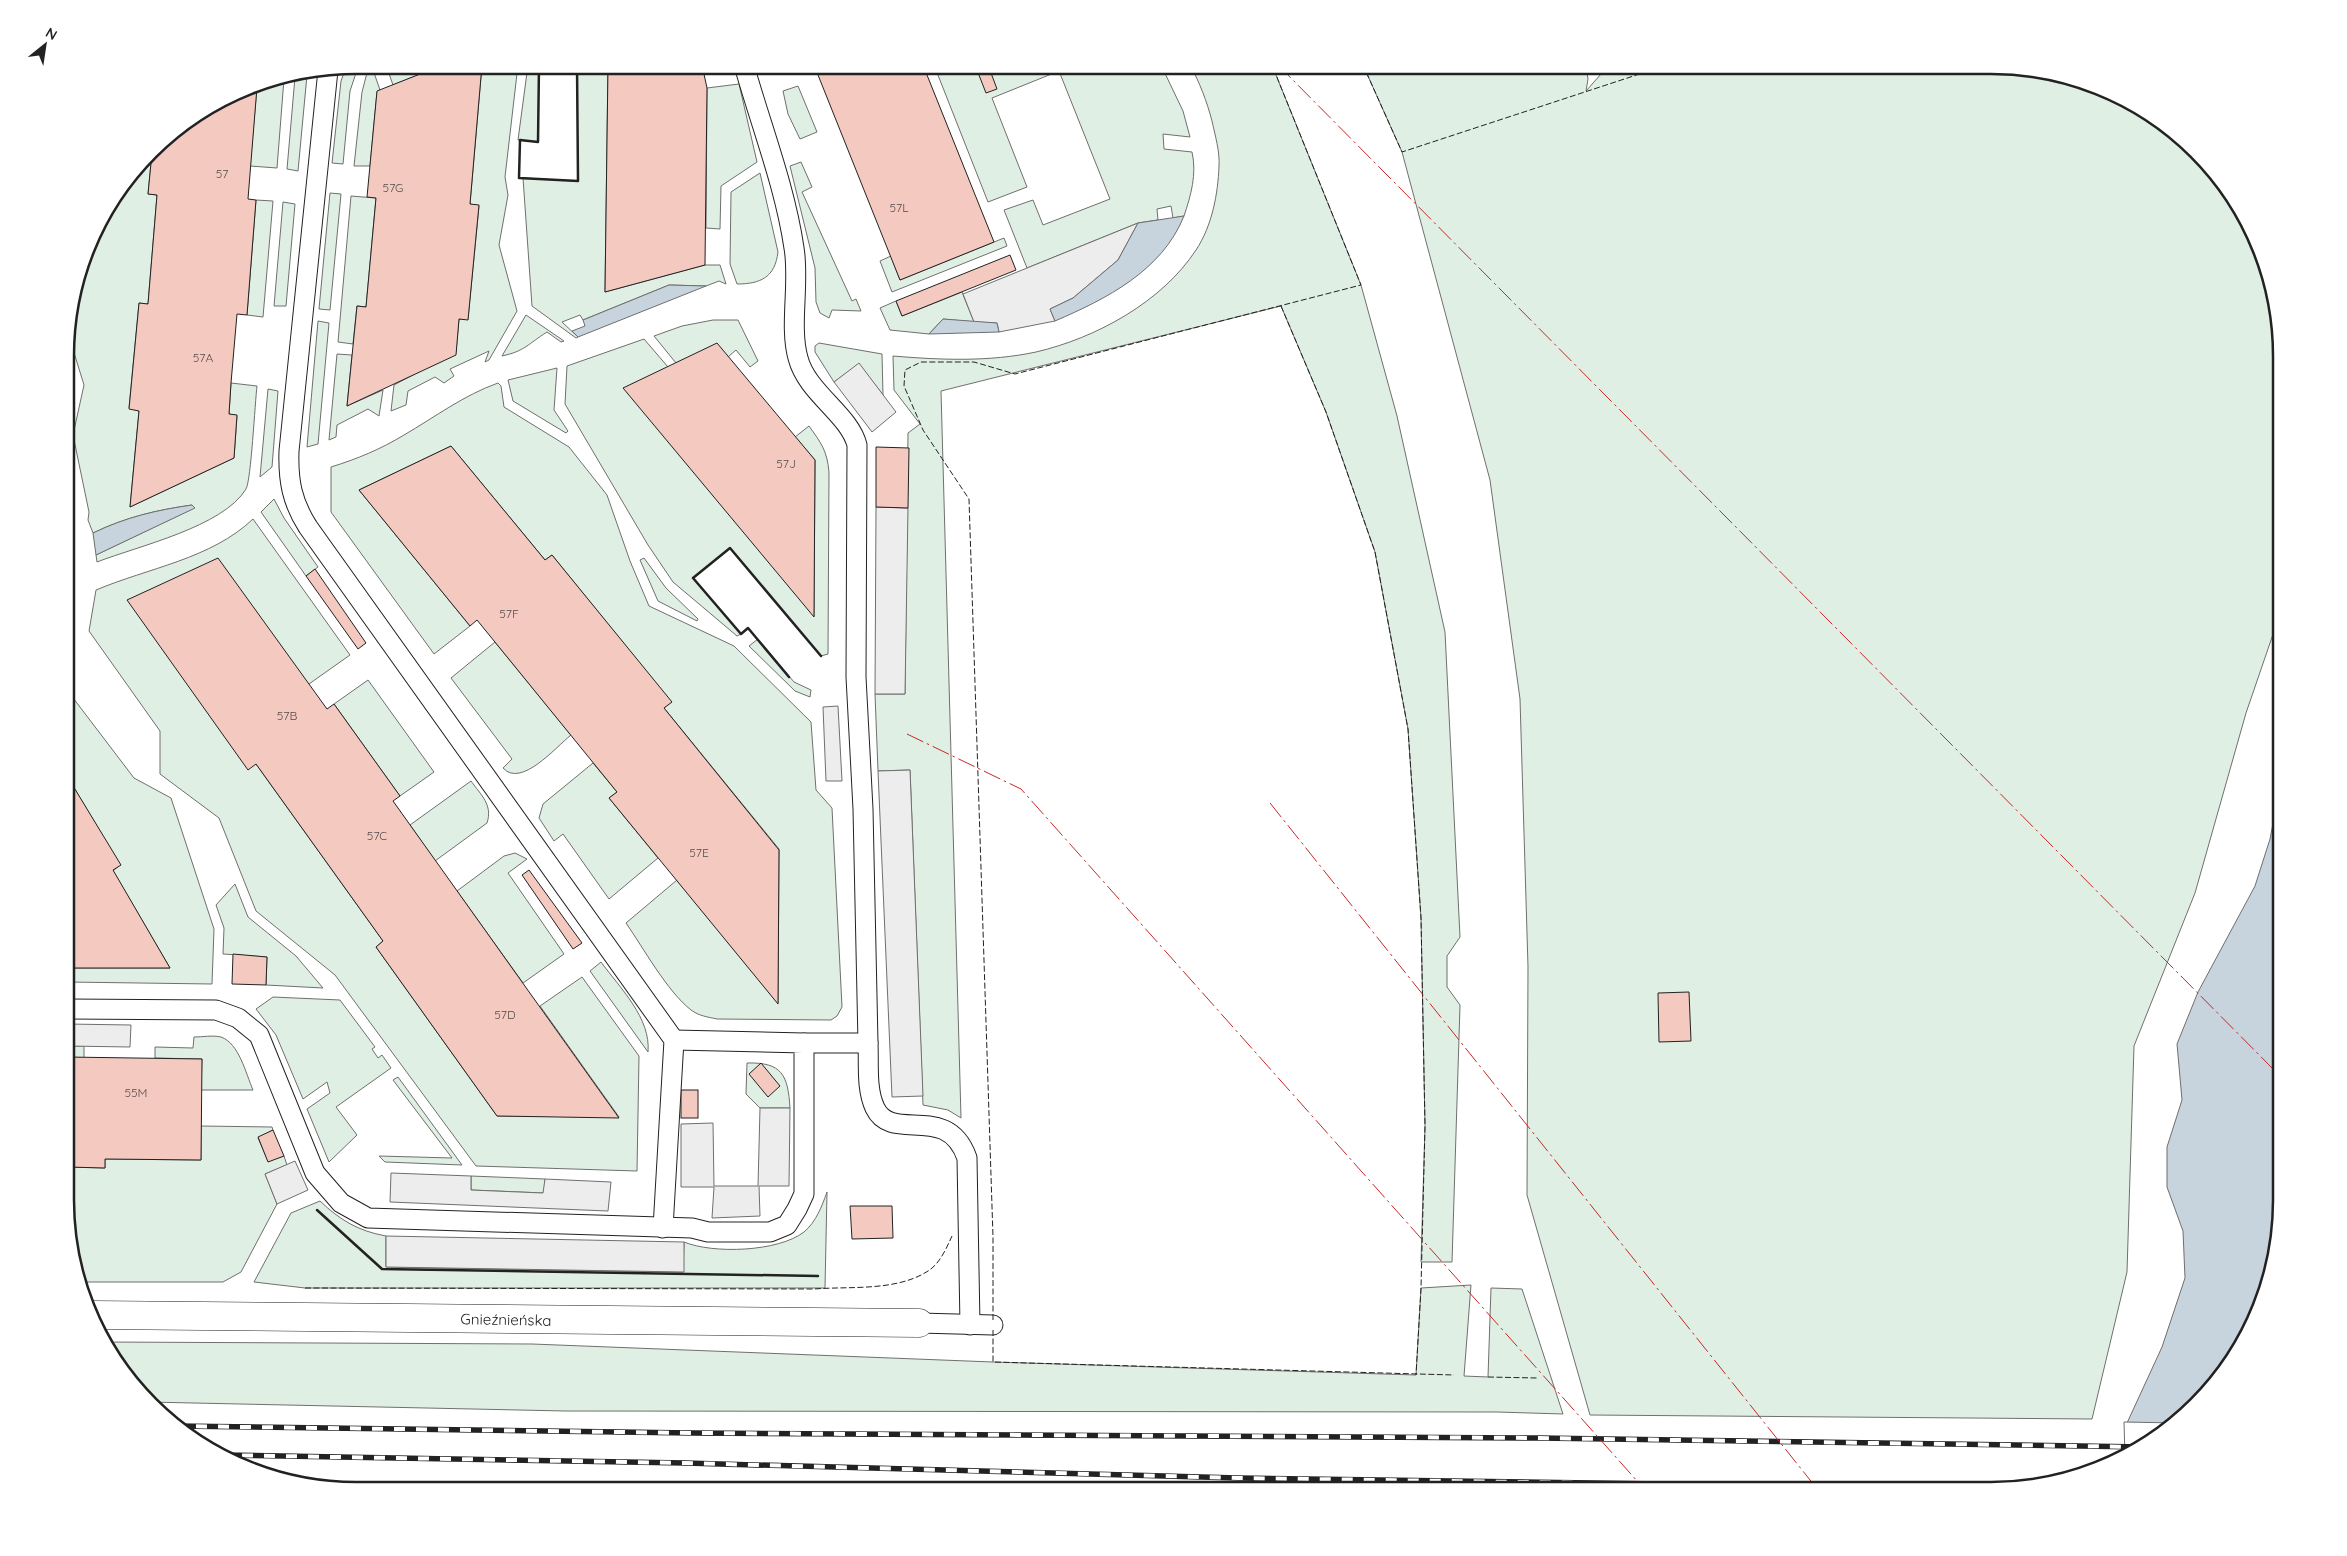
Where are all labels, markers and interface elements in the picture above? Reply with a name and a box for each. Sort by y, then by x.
north arrow [20,20,70,70]
text: N [43,23,60,44]
house number: 57 [216,166,228,181]
house number: 57G [383,180,403,195]
house number: 57L [889,200,909,215]
house number: 57A [193,350,213,365]
house number: 57J [776,456,796,471]
house number: 57F [499,606,519,621]
house number: 57B [277,708,297,723]
house number: 57C [367,828,387,843]
house number: 57E [689,845,709,860]
house number: 57D [494,1007,516,1022]
house number: 55M [124,1085,148,1100]
street label: Gnieźnieńska [460,1309,552,1330]

